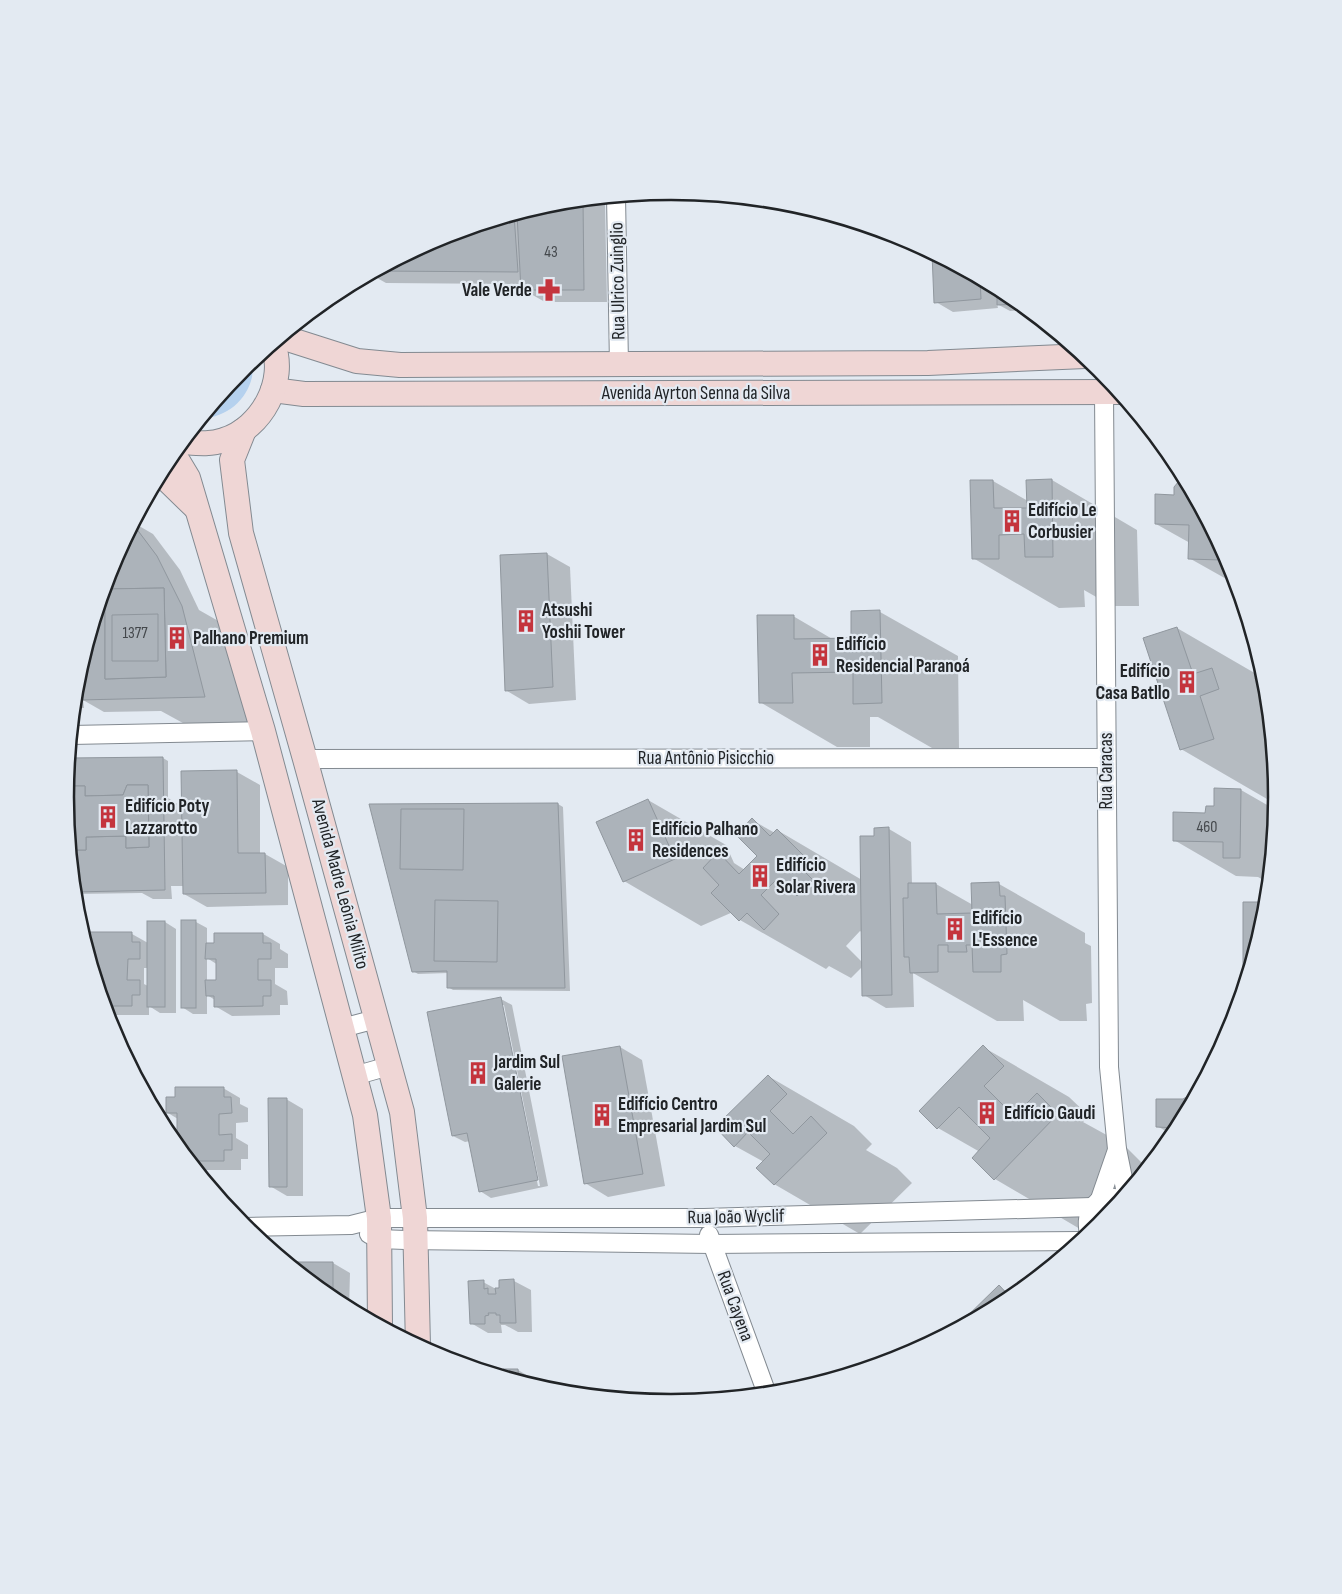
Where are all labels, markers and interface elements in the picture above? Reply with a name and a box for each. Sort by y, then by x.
street label: Rua Ulrico Zuinglio [605,222,631,340]
house number: 43 [544,243,558,262]
pharmacy icon: Vale Verde [536,277,562,303]
place label: Vale Verde [462,279,532,302]
street label: Avenida Ayrton Senna da Silva [601,382,790,405]
place label: Edifício Le Corbusier [1028,499,1097,544]
building icon: Edifício Le Corbusier [999,508,1025,534]
place label: Atsushi Yoshii Tower [541,599,625,644]
building icon: Atsushi Yoshii Tower [513,608,539,634]
house number: 1377 [122,624,148,643]
building icon: Palhano Premium [164,625,190,651]
place label: Palhano Premium [193,627,309,650]
place label: Edifício Residencial Paranoá [836,633,970,678]
building icon: Edifício Residencial Paranoá [807,642,833,668]
place label: Edifício Casa Batllo [1095,660,1170,705]
building icon: Edifício Casa Batllo [1174,669,1200,695]
street label: Rua Caracas [1095,732,1118,810]
street label: Rua Antônio Pisicchio [638,747,774,770]
place label: Edifício Poty Lazzarotto [125,795,209,840]
street label: Avenida Madre Leônia Milito [306,795,374,972]
building icon: Edifício Poty Lazzarotto [95,804,121,830]
place label: Edifício Palhano Residences [652,818,758,863]
house number: 460 [1197,818,1217,837]
building icon: Edifício Palhano Residences [623,827,649,853]
place label: Edifício Solar Rivera [776,854,856,899]
building icon: Edifício Solar Rivera [747,863,773,889]
place label: Edifício L'Essence [972,907,1038,952]
building icon: Edifício L'Essence [942,916,968,942]
place label: Jardim Sul Galerie [493,1051,560,1096]
building icon: Jardim Sul Galerie [465,1060,491,1086]
place label: Edifício Centro Empresarial Jardim Sul [618,1093,766,1138]
building icon: Edifício Gaudi [974,1100,1000,1126]
building icon: Edifício Centro Empresarial Jardim Sul [589,1102,615,1128]
place label: Edifício Gaudi [1004,1102,1095,1125]
street label: Rua João Wyclif [687,1205,785,1229]
street label: Rua Cayena [712,1268,758,1344]

